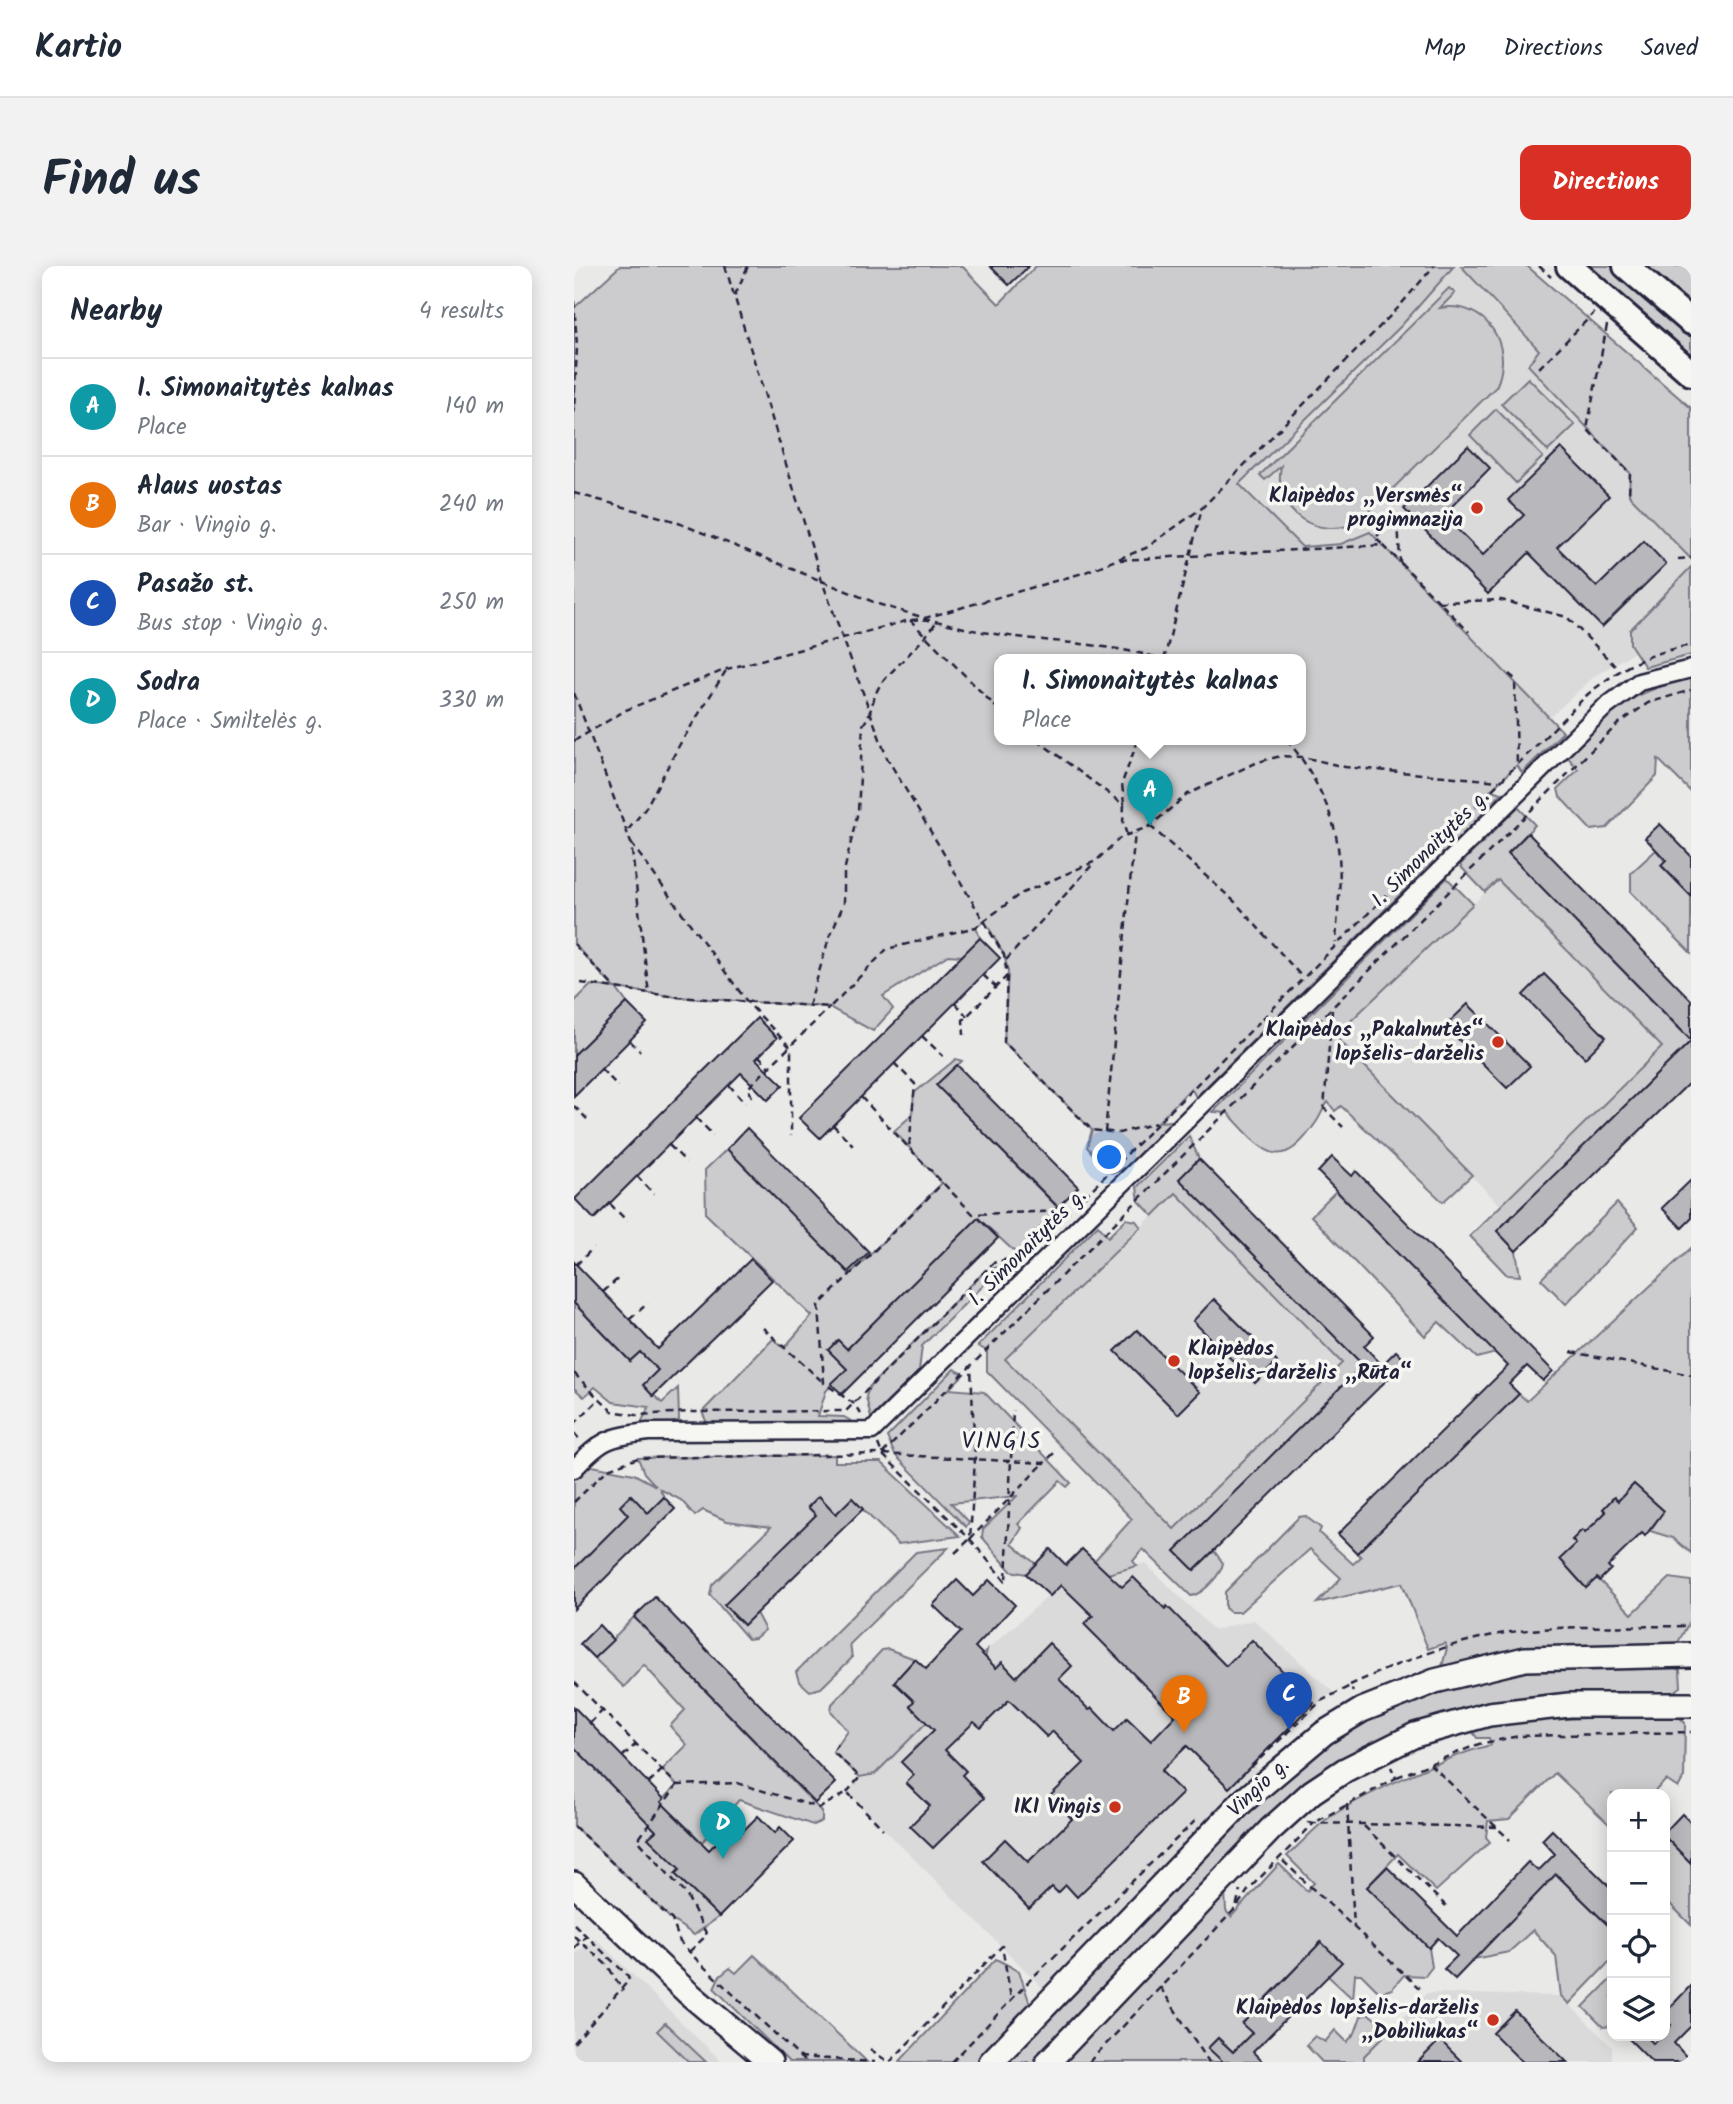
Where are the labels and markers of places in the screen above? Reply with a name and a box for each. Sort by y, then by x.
place label: Klaipėdos „Versmės“ progimnazija [1269,480,1463,537]
marker: Klaipėdos „Versmės“ progimnazija [1469,500,1485,516]
pin: A [1127,768,1173,826]
place label: Klaipėdos „Pakalnutės“ lopšelis-darželis [1266,1014,1484,1071]
marker: Klaipėdos „Pakalnutės“ lopšelis-darželis [1490,1034,1506,1050]
place label: Klaipėdos lopšelis-darželis „Rūta“ [1188,1333,1413,1390]
marker: Klaipėdos lopšelis-darželis „Rūta“ [1166,1353,1182,1369]
pin: C [1266,1672,1312,1730]
pin: B [1161,1675,1207,1733]
place label: IKI Vingis [1014,1791,1101,1824]
marker: IKI Vingis [1107,1799,1123,1815]
pin: D [700,1801,746,1859]
place label: Klaipėdos lopšelis-darželis „Dobiliukas“ [1236,1992,1479,2049]
marker: Klaipėdos lopšelis-darželis „Dobiliukas“ [1485,2012,1501,2028]

